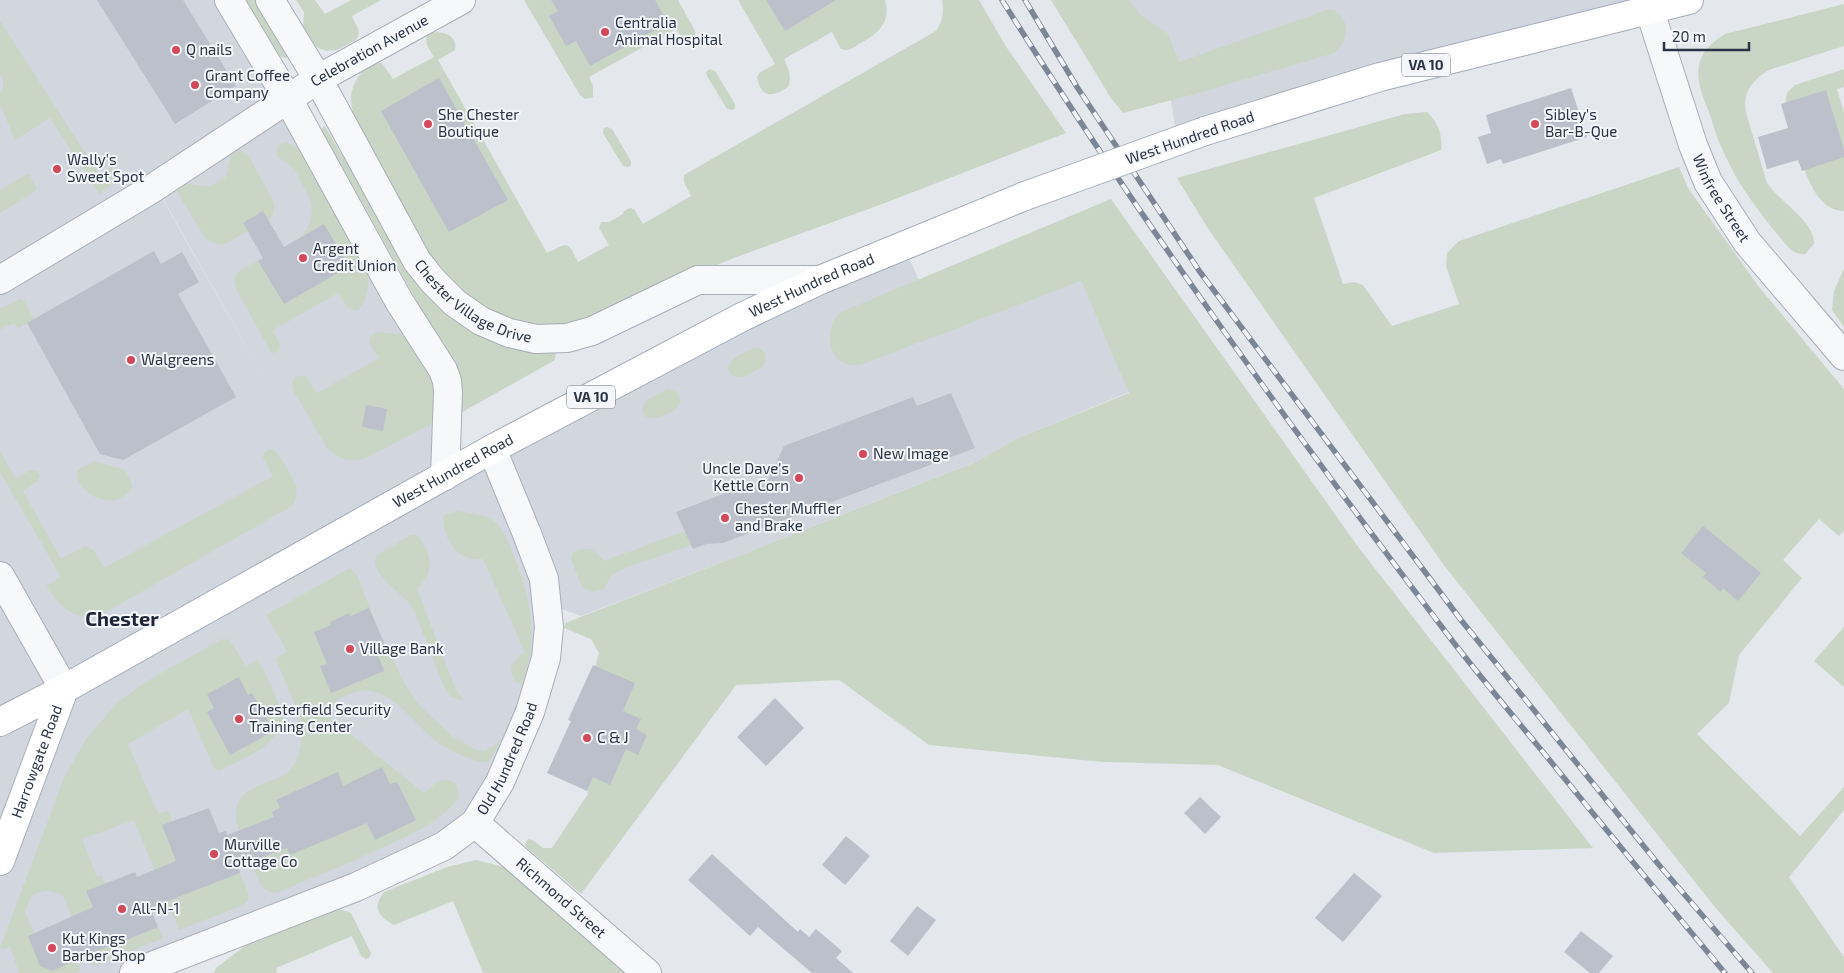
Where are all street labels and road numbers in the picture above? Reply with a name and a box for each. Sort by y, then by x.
street label: Celebration Avenue [306,10,431,90]
road number: VA 10 [1402,54,1450,76]
street label: West Hundred Road [1123,107,1256,168]
street label: Winfree Street [1690,151,1755,245]
street label: West Hundred Road [746,249,877,320]
street label: Chester Village Drive [411,255,534,346]
road number: VA 10 [567,386,615,408]
street label: West Hundred Road [389,429,516,511]
street label: Old Hundred Road [472,700,540,818]
street label: Harrowgate Road [7,702,65,820]
street label: Richmond Street [513,853,610,941]

